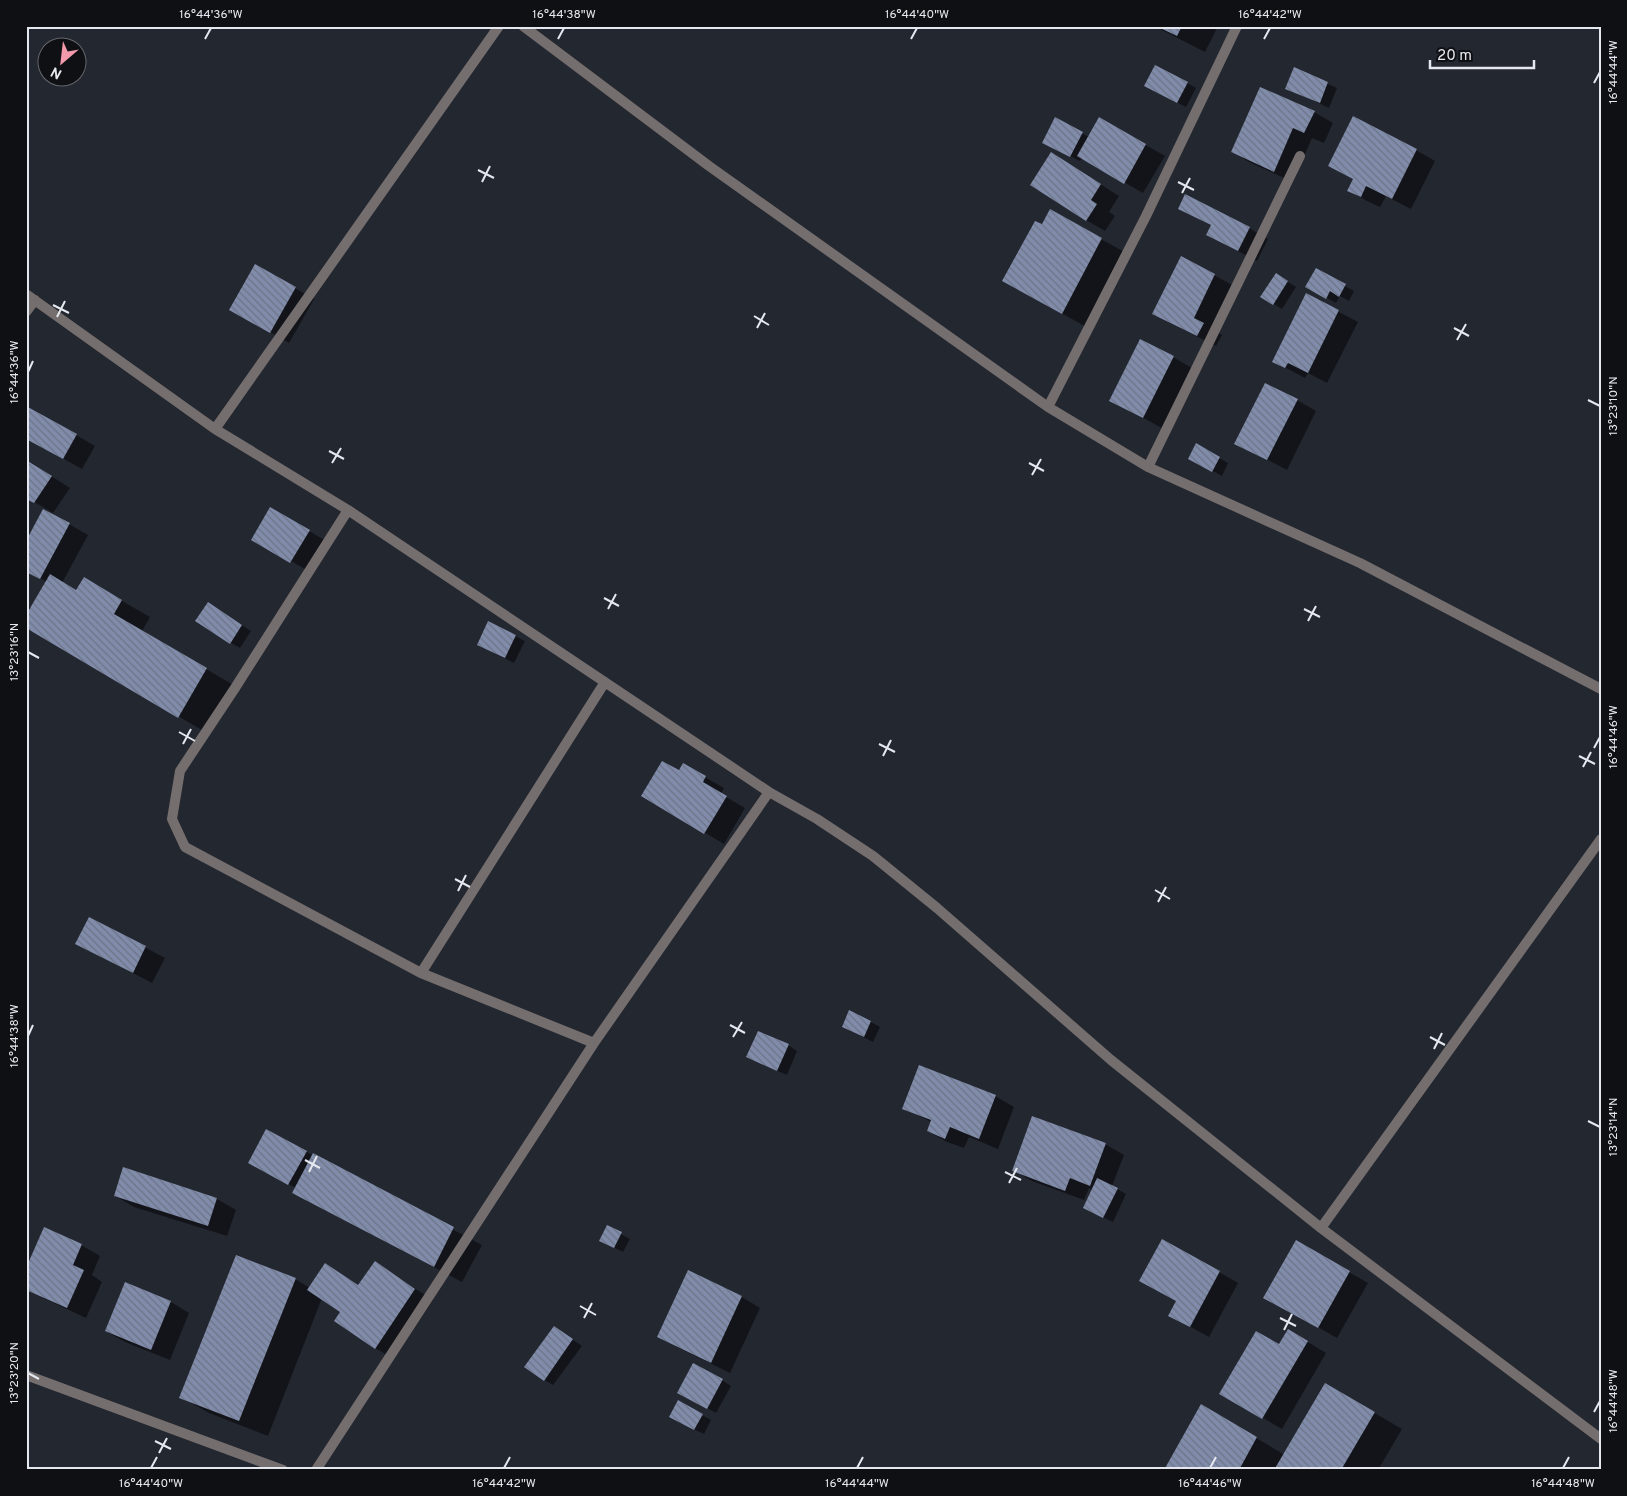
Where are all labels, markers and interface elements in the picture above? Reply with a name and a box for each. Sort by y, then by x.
text: 16°44'36"W [179,7,243,23]
text: 16°44'38"W [532,7,596,23]
text: 16°44'40"W [885,7,949,23]
text: 16°44'42"W [1238,7,1302,23]
north arrow [38,38,88,88]
scale bar [1430,38,1533,70]
text: 16°44'44"W [1606,40,1622,104]
text: 20 m [1437,47,1472,66]
text: N [48,62,65,82]
text: 16°44'36"W [7,340,23,404]
text: 13°23'10"N [1606,376,1622,436]
text: 13°23'16"N [7,623,23,681]
text: 16°44'46"W [1606,705,1622,769]
text: 16°44'38"W [7,1004,23,1068]
text: 13°23'14"N [1606,1098,1622,1156]
text: 13°23'20"N [7,1342,23,1404]
text: 16°44'48"W [1606,1369,1622,1433]
text: 16°44'40"W [119,1476,183,1492]
text: 16°44'42"W [472,1476,536,1492]
text: 16°44'44"W [825,1476,889,1492]
text: 16°44'46"W [1178,1476,1242,1492]
text: 16°44'48"W [1531,1476,1595,1492]

